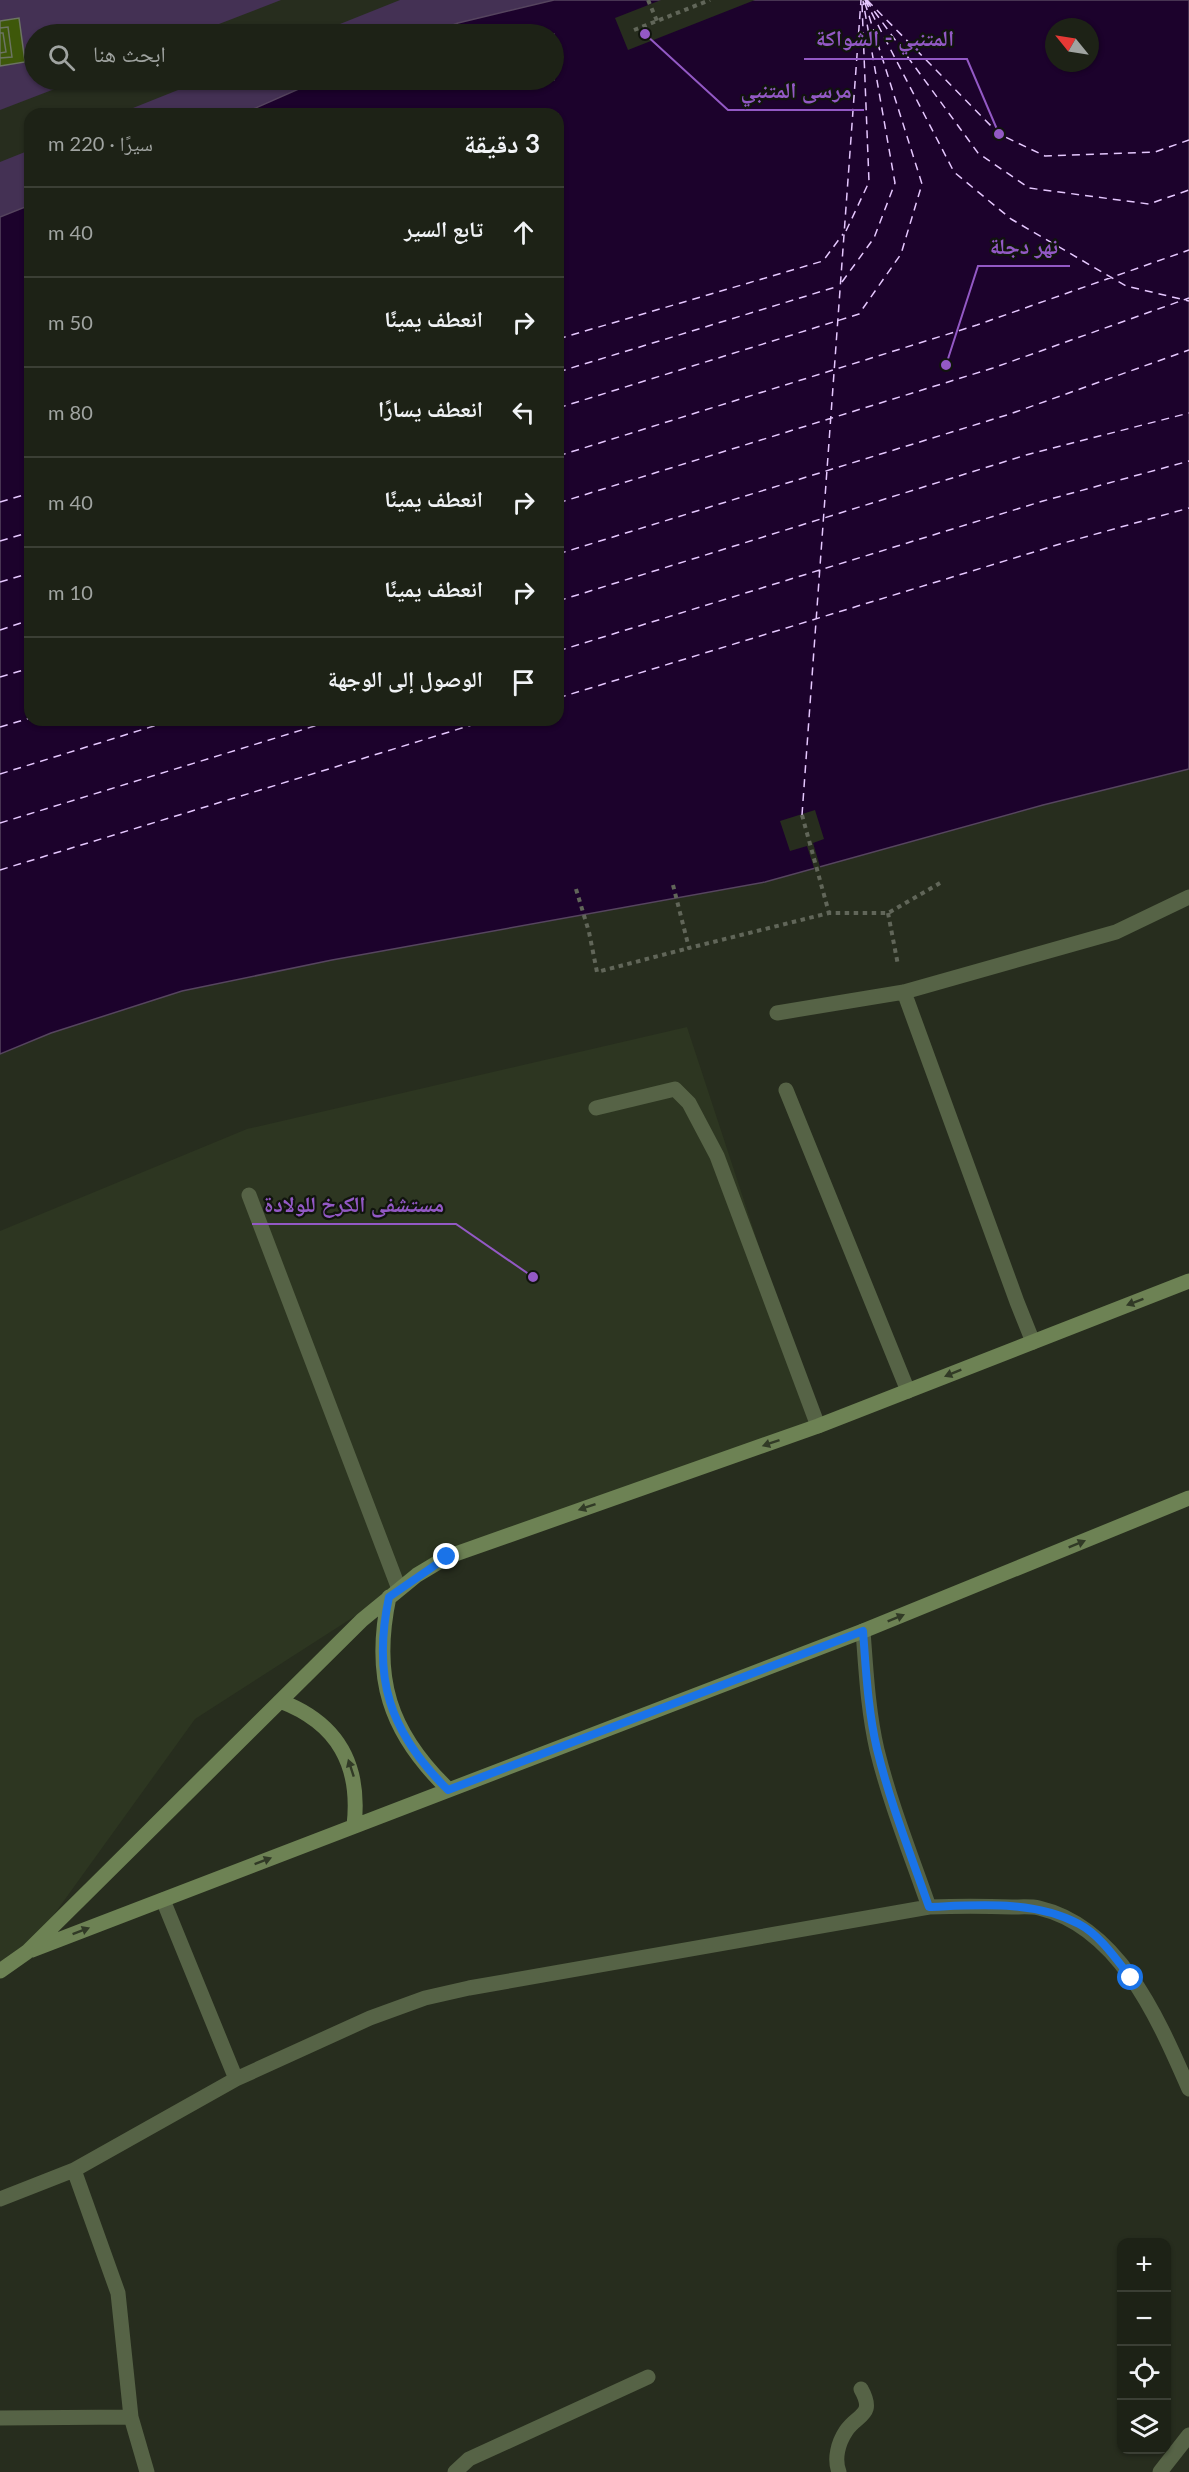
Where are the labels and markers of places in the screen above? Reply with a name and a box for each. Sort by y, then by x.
callout: المتنبي - الشواكة [804,19,967,59]
callout: مرسى المتنبي [728,70,864,110]
callout: نهر دجلة [978,226,1070,266]
callout: مستشفى الكرخ للولادة [252,1184,456,1224]

